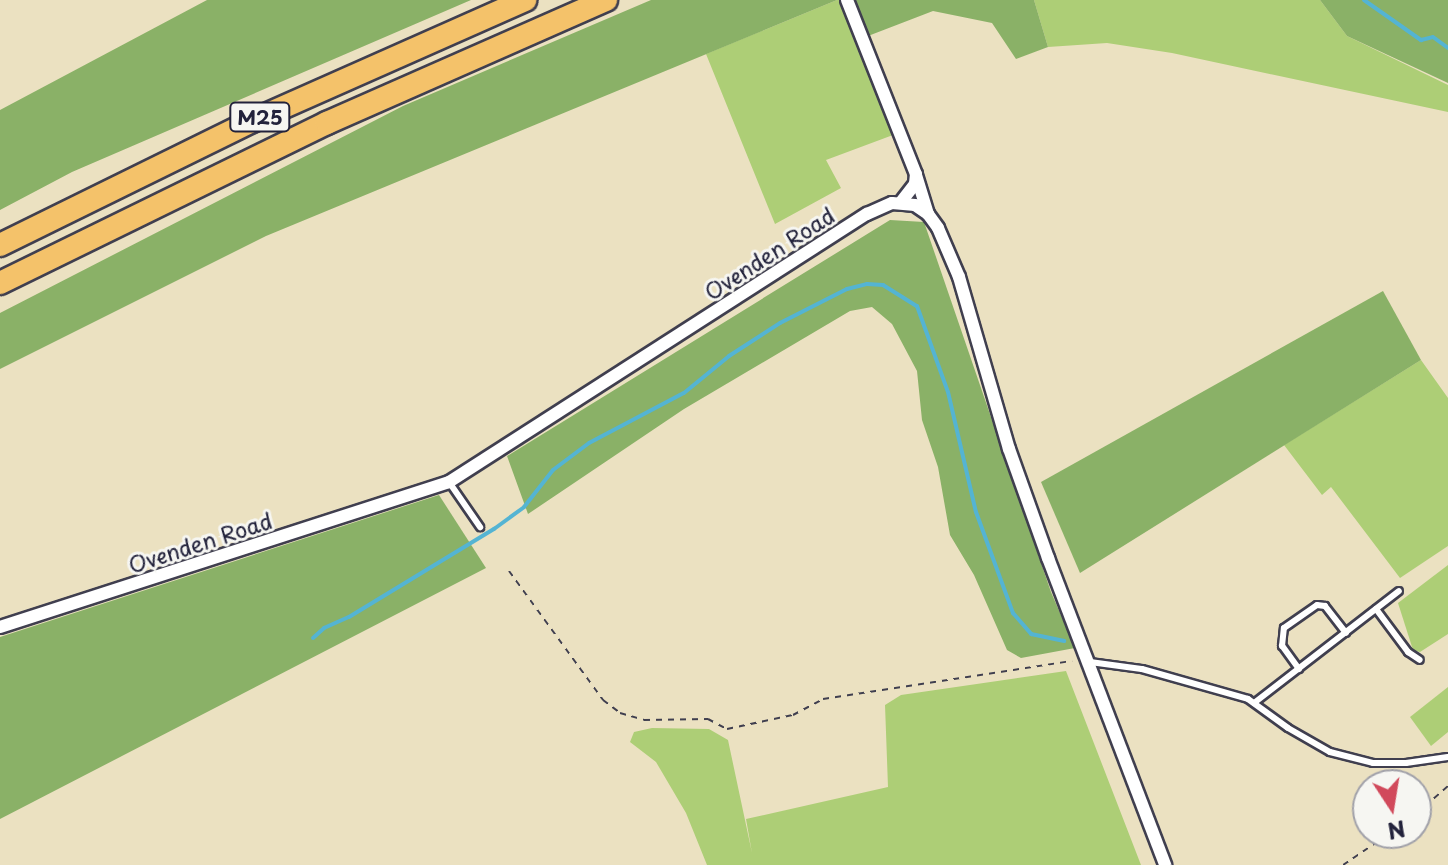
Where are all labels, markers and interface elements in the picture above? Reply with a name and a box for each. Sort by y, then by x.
road number: M25 [228,101,292,133]
street label: Ovenden Road [699,201,839,305]
street label: Ovenden Road [125,506,275,578]
north arrow [1352,769,1432,849]
text: N [1385,813,1409,849]

